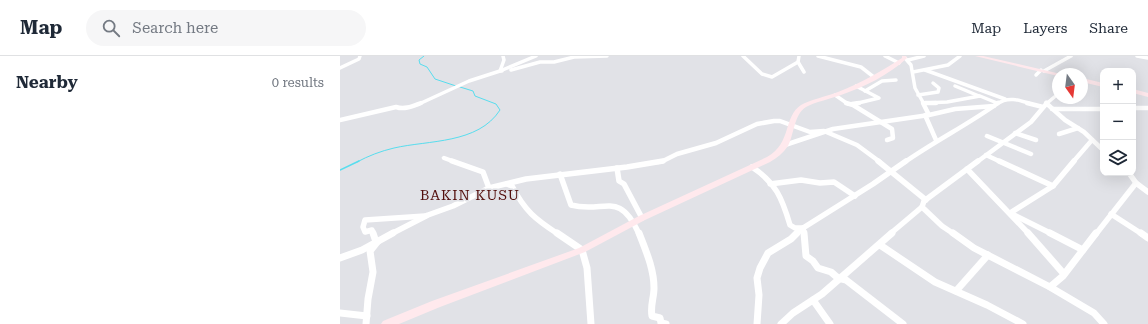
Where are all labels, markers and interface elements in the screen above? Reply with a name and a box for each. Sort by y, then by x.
search box [86,10,366,46]
text: Map [20,16,62,39]
icon: search [100,17,122,39]
text: Search here [132,19,218,37]
text: Map [971,20,1001,36]
text: Layers [1023,20,1067,36]
text: Share [1089,20,1128,36]
north arrow [1052,68,1088,104]
map controls [1100,68,1136,176]
button: + [1100,68,1136,104]
text: Nearby [16,72,78,92]
text: 0 results [272,75,324,90]
button: − [1100,104,1136,140]
button: layers [1100,140,1136,176]
district label: BAKIN KUSU [420,187,520,203]

